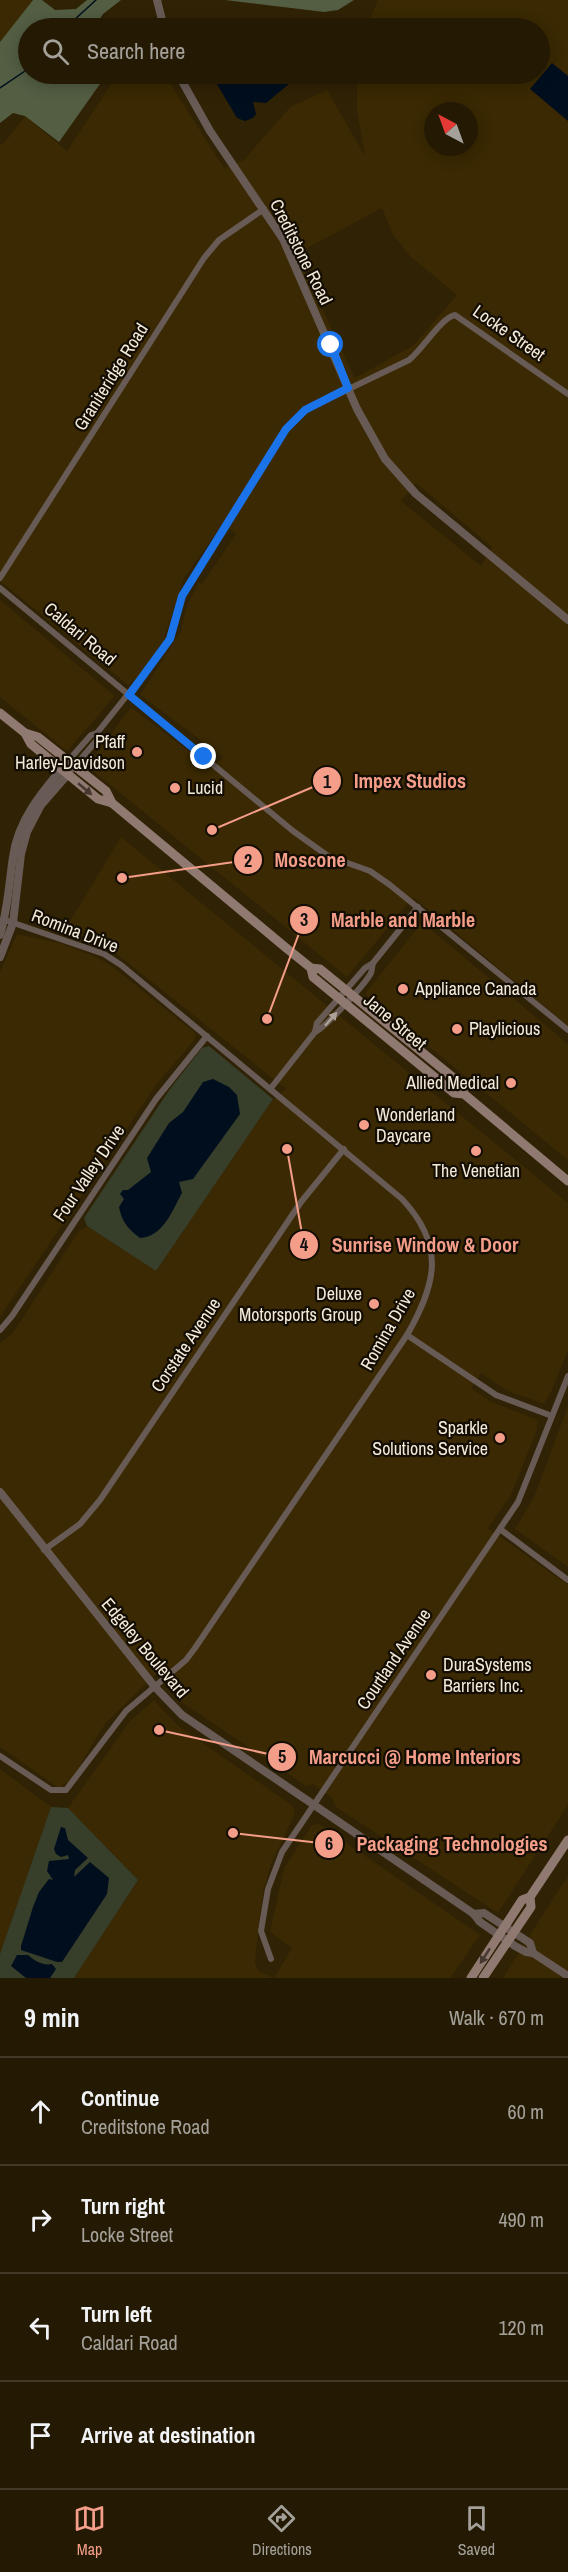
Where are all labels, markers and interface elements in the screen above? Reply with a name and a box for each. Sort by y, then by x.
search box [18,18,550,84]
icon: search [39,35,72,68]
text: Search here [87,36,185,66]
north arrow [424,102,478,156]
street label: Creditstone Road [264,195,339,309]
street label: Locke Street [468,299,550,367]
street label: Graniteridge Road [68,318,154,435]
route start [317,331,343,357]
street label: Caldari Road [39,596,122,671]
place label: Pfaff Harley-Davidson [15,729,125,775]
route end [190,743,216,769]
marker: Pfaff Harley-Davidson [130,745,144,759]
callout: Impex Studios [312,762,478,800]
text: Impex Studios [354,767,466,794]
text: 1 [323,769,332,794]
place label: Lucid [187,775,223,800]
marker: Lucid [168,781,182,795]
one-way arrow [77,782,92,795]
callout: Moscone [233,841,358,879]
text: Moscone [274,846,346,873]
text: 2 [244,848,252,873]
callout: Marble and Marble [289,901,487,939]
street label: Romina Drive [28,903,122,959]
text: Marble and Marble [331,906,475,933]
text: 3 [300,907,308,932]
place label: Appliance Canada [414,976,536,1001]
marker: Appliance Canada [396,982,410,996]
street label: Jane Street [358,988,432,1055]
one-way arrow [324,1012,337,1027]
place label: Playlicious [469,1016,540,1041]
marker: Playlicious [450,1022,464,1036]
place label: Allied Medical [405,1070,499,1095]
marker: Allied Medical [504,1076,518,1090]
place label: Wonderland Daycare [376,1102,455,1148]
marker: Wonderland Daycare [357,1118,371,1132]
street label: Four Valley Drive [47,1119,130,1226]
marker: The Venetian [469,1144,483,1158]
place label: The Venetian [432,1158,520,1183]
callout: Sunrise Window & Door [289,1226,530,1264]
text: Sunrise Window & Door [332,1231,519,1258]
text: 4 [300,1232,309,1257]
place label: Deluxe Motorsports Group [239,1281,362,1327]
street label: Romina Drive [354,1283,421,1374]
street label: Corstate Avenue [145,1293,226,1397]
marker: Deluxe Motorsports Group [367,1297,381,1311]
place label: Sparkle Solutions Service [372,1415,488,1461]
marker: Sparkle Solutions Service [493,1431,507,1445]
street label: Edgeley Boulevard [96,1592,195,1703]
street label: Courtland Avenue [350,1603,437,1714]
place label: DuraSystems Barriers Inc. [443,1652,532,1698]
marker: DuraSystems Barriers Inc. [424,1668,438,1682]
callout: Marcucci @ Home Interiors [267,1738,533,1776]
text: Marcucci @ Home Interiors [309,1743,521,1770]
text: 5 [278,1744,286,1769]
callout: Packaging Technologies [314,1825,559,1863]
text: Packaging Technologies [356,1830,548,1857]
text: 6 [325,1831,333,1856]
one-way arrow [480,1948,491,1964]
text: 9 min [24,2000,80,2035]
text: Walk · 670 m [449,2004,544,2031]
text: Continue [81,2083,159,2113]
icon: ahead [24,2095,57,2128]
text: 60 m [508,2098,544,2125]
text: Creditstone Road [81,2113,210,2140]
text: Turn right [81,2191,165,2221]
icon: right [24,2203,57,2236]
text: 490 m [498,2206,544,2233]
text: Locke Street [81,2221,173,2248]
text: Turn left [81,2299,152,2329]
icon: left [24,2311,57,2344]
text: 120 m [498,2314,544,2341]
text: Caldari Road [81,2329,178,2356]
icon: arrive [24,2419,57,2452]
text: Arrive at destination [81,2420,255,2450]
tab: Map [73,2502,106,2560]
tab: Directions [252,2502,312,2560]
tab: Saved [458,2502,495,2560]

